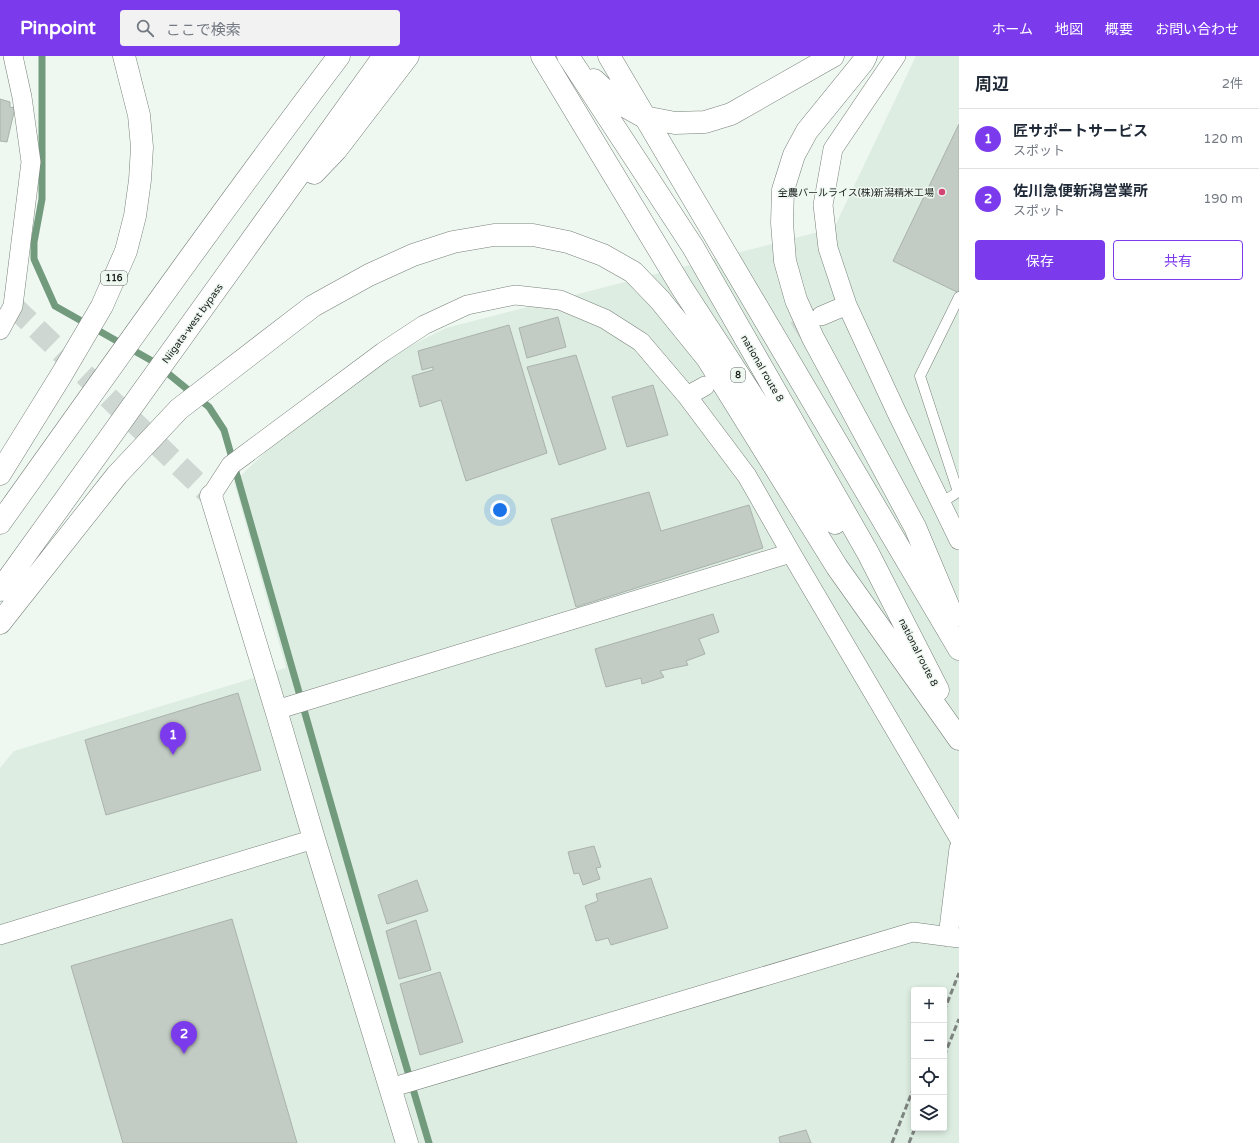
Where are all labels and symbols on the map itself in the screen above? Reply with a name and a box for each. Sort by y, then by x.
place label: 全農パールライス(株)新潟精米工場 [778,187,934,199]
marker: 全農パールライス(株)新潟精米工場 [937,187,947,197]
road number: 116 [101,271,127,285]
street label: Niigata-west bypass [160,281,226,366]
street label: national route 8 [739,333,787,403]
road number: 8 [731,368,745,382]
your location [490,500,510,520]
street label: national route 8 [896,616,940,689]
pin: 1 [160,722,186,755]
pin: 2 [171,1021,197,1054]

